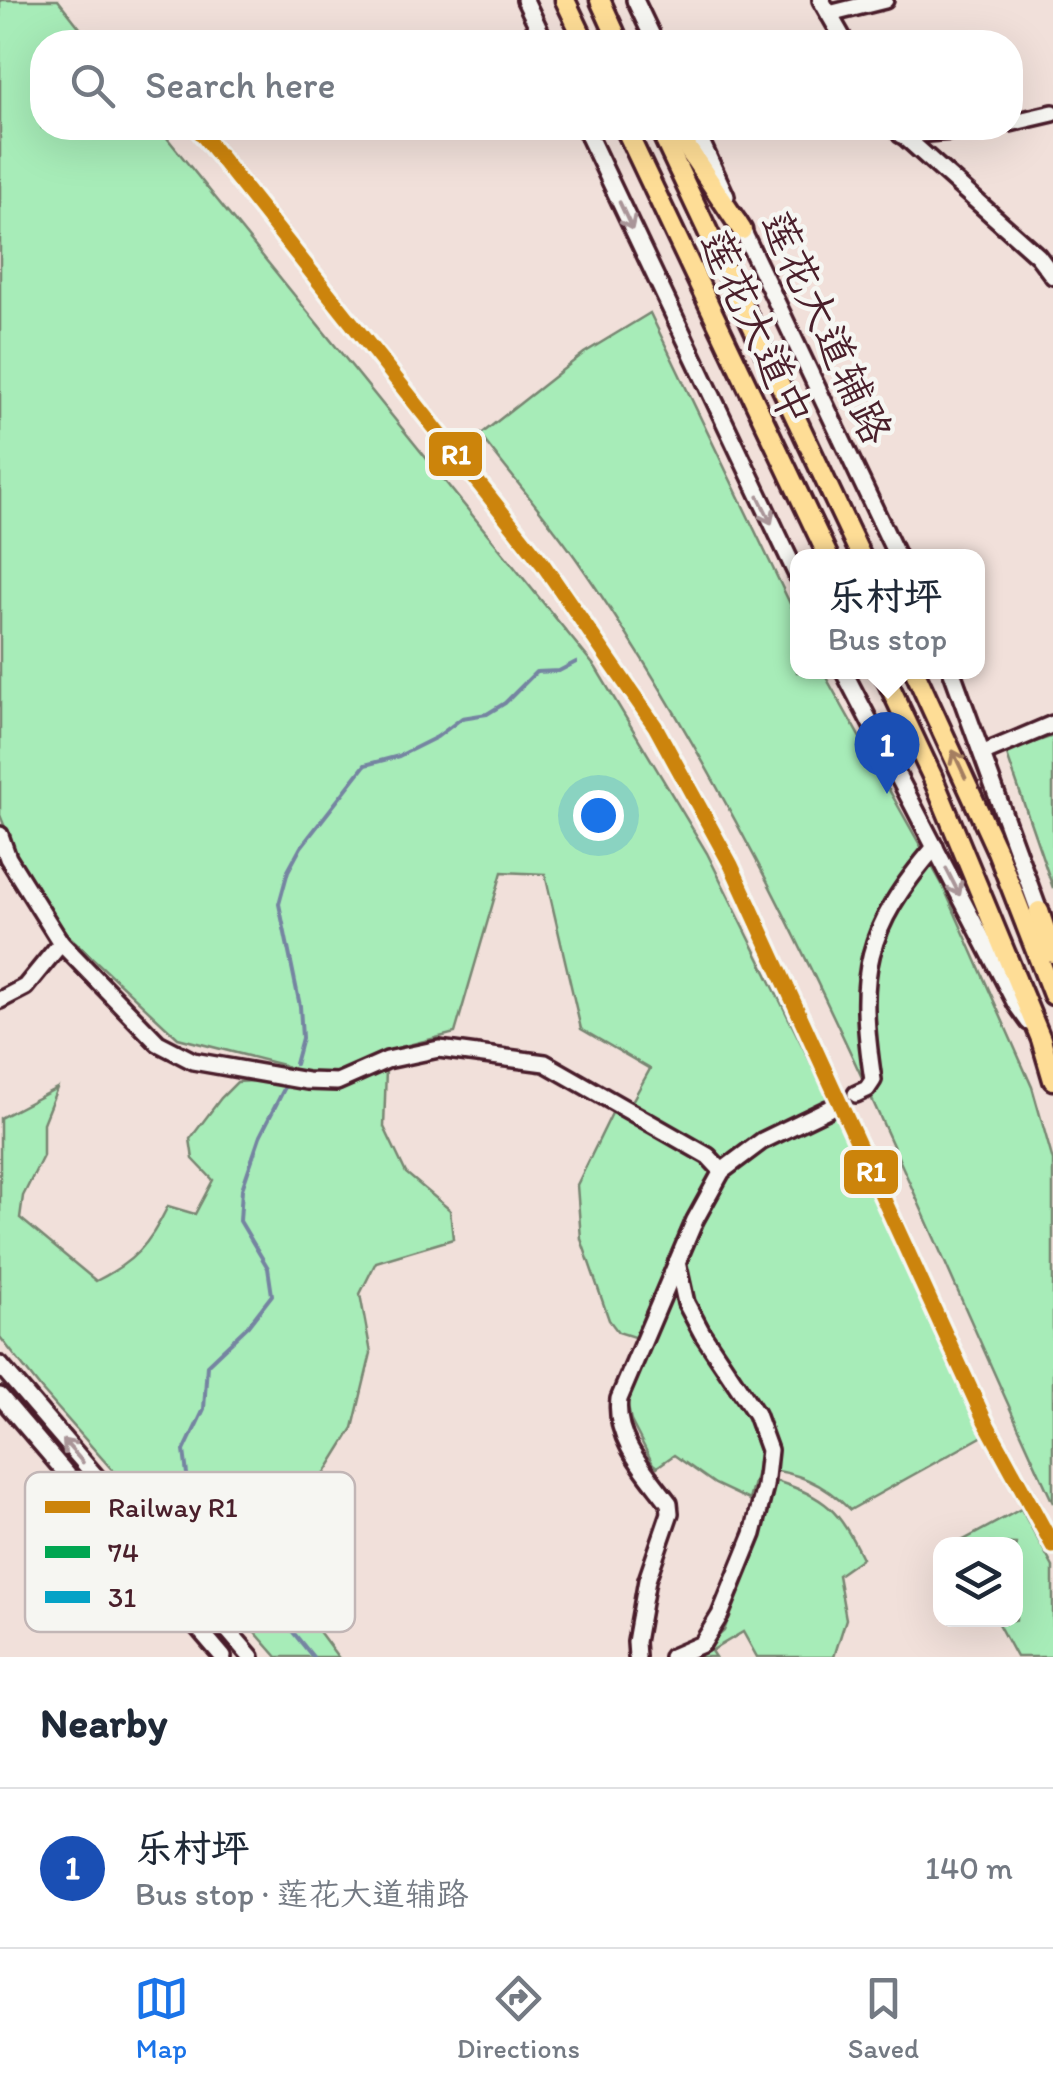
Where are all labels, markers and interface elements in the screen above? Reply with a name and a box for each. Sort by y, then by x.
search box [30,30,1023,140]
icon: search [65,58,120,113]
text: Search here [145,62,336,108]
one-way arrow [618,200,637,230]
street label: 莲花大道辅路 [750,202,903,452]
street label: 莲花大道中 [689,221,824,433]
line badge: R1 [427,430,484,478]
text: R1 [441,437,471,471]
one-way arrow [757,494,776,524]
popup [790,549,985,679]
text: 乐村坪 [828,573,942,619]
text: Bus stop [828,620,947,658]
pin: 1 [854,712,920,794]
one-way arrow [948,750,967,780]
your location [573,790,624,841]
one-way arrow [944,867,963,897]
line badge: R1 [842,1148,900,1196]
text: R1 [856,1154,886,1188]
one-way arrow [63,1438,85,1464]
legend [25,1472,355,1632]
text: Railway R1 [108,1490,238,1524]
text: 74 [108,1535,139,1569]
map controls [933,1537,1023,1627]
button: layers [933,1537,1023,1627]
text: 31 [108,1580,136,1614]
text: Nearby [40,1697,167,1748]
text: 乐村坪 [135,1825,249,1871]
text: 1 [65,1849,80,1887]
text: 140 m [925,1849,1013,1887]
text: Bus stop · 莲花大道辅路 [135,1875,468,1913]
tab: Map [134,1971,189,2065]
tab: Directions [457,1971,580,2065]
tab: Saved [848,1971,919,2065]

